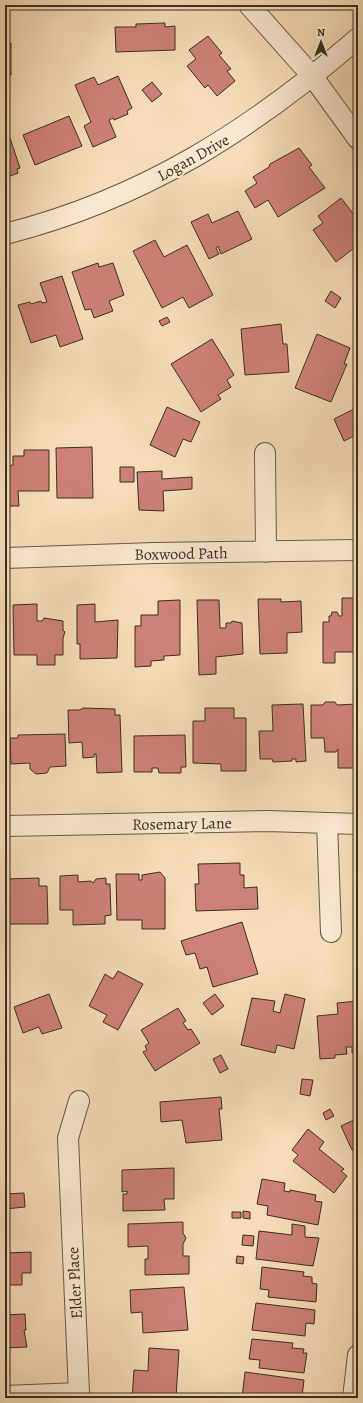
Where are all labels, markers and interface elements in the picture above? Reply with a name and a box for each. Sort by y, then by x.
north arrow [301,22,341,62]
text: N [317,25,325,40]
street label: Logan Drive [154,129,233,187]
street label: Boxwood Path [134,542,228,566]
street label: Rosemary Lane [132,812,232,836]
street label: Elder Place [62,1246,88,1320]

